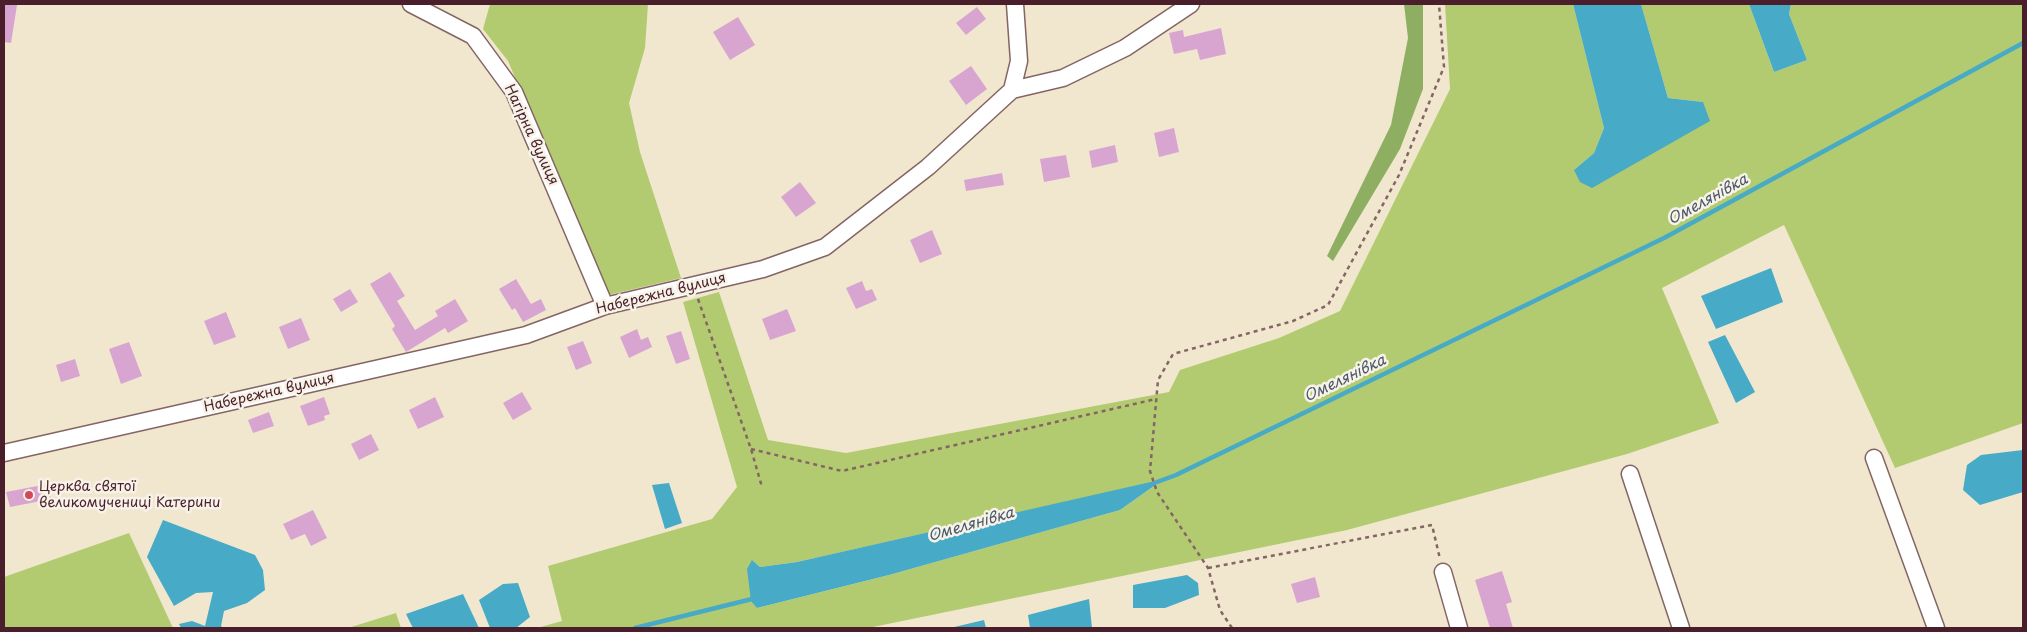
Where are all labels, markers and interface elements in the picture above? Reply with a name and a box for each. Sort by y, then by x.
street label: Нагірна вулиця [500,82,562,188]
water label: Омелянівка [1665,171,1751,229]
street label: Набережна вулиця [594,270,728,318]
water label: Омелянівка [1301,352,1389,406]
street label: Набережна вулиця [202,370,336,416]
place label: Церква святої великомучениці Катерини [39,479,220,512]
marker: Церква святої великомучениці Катерини [23,489,35,501]
water label: Омелянівка [926,504,1016,546]

